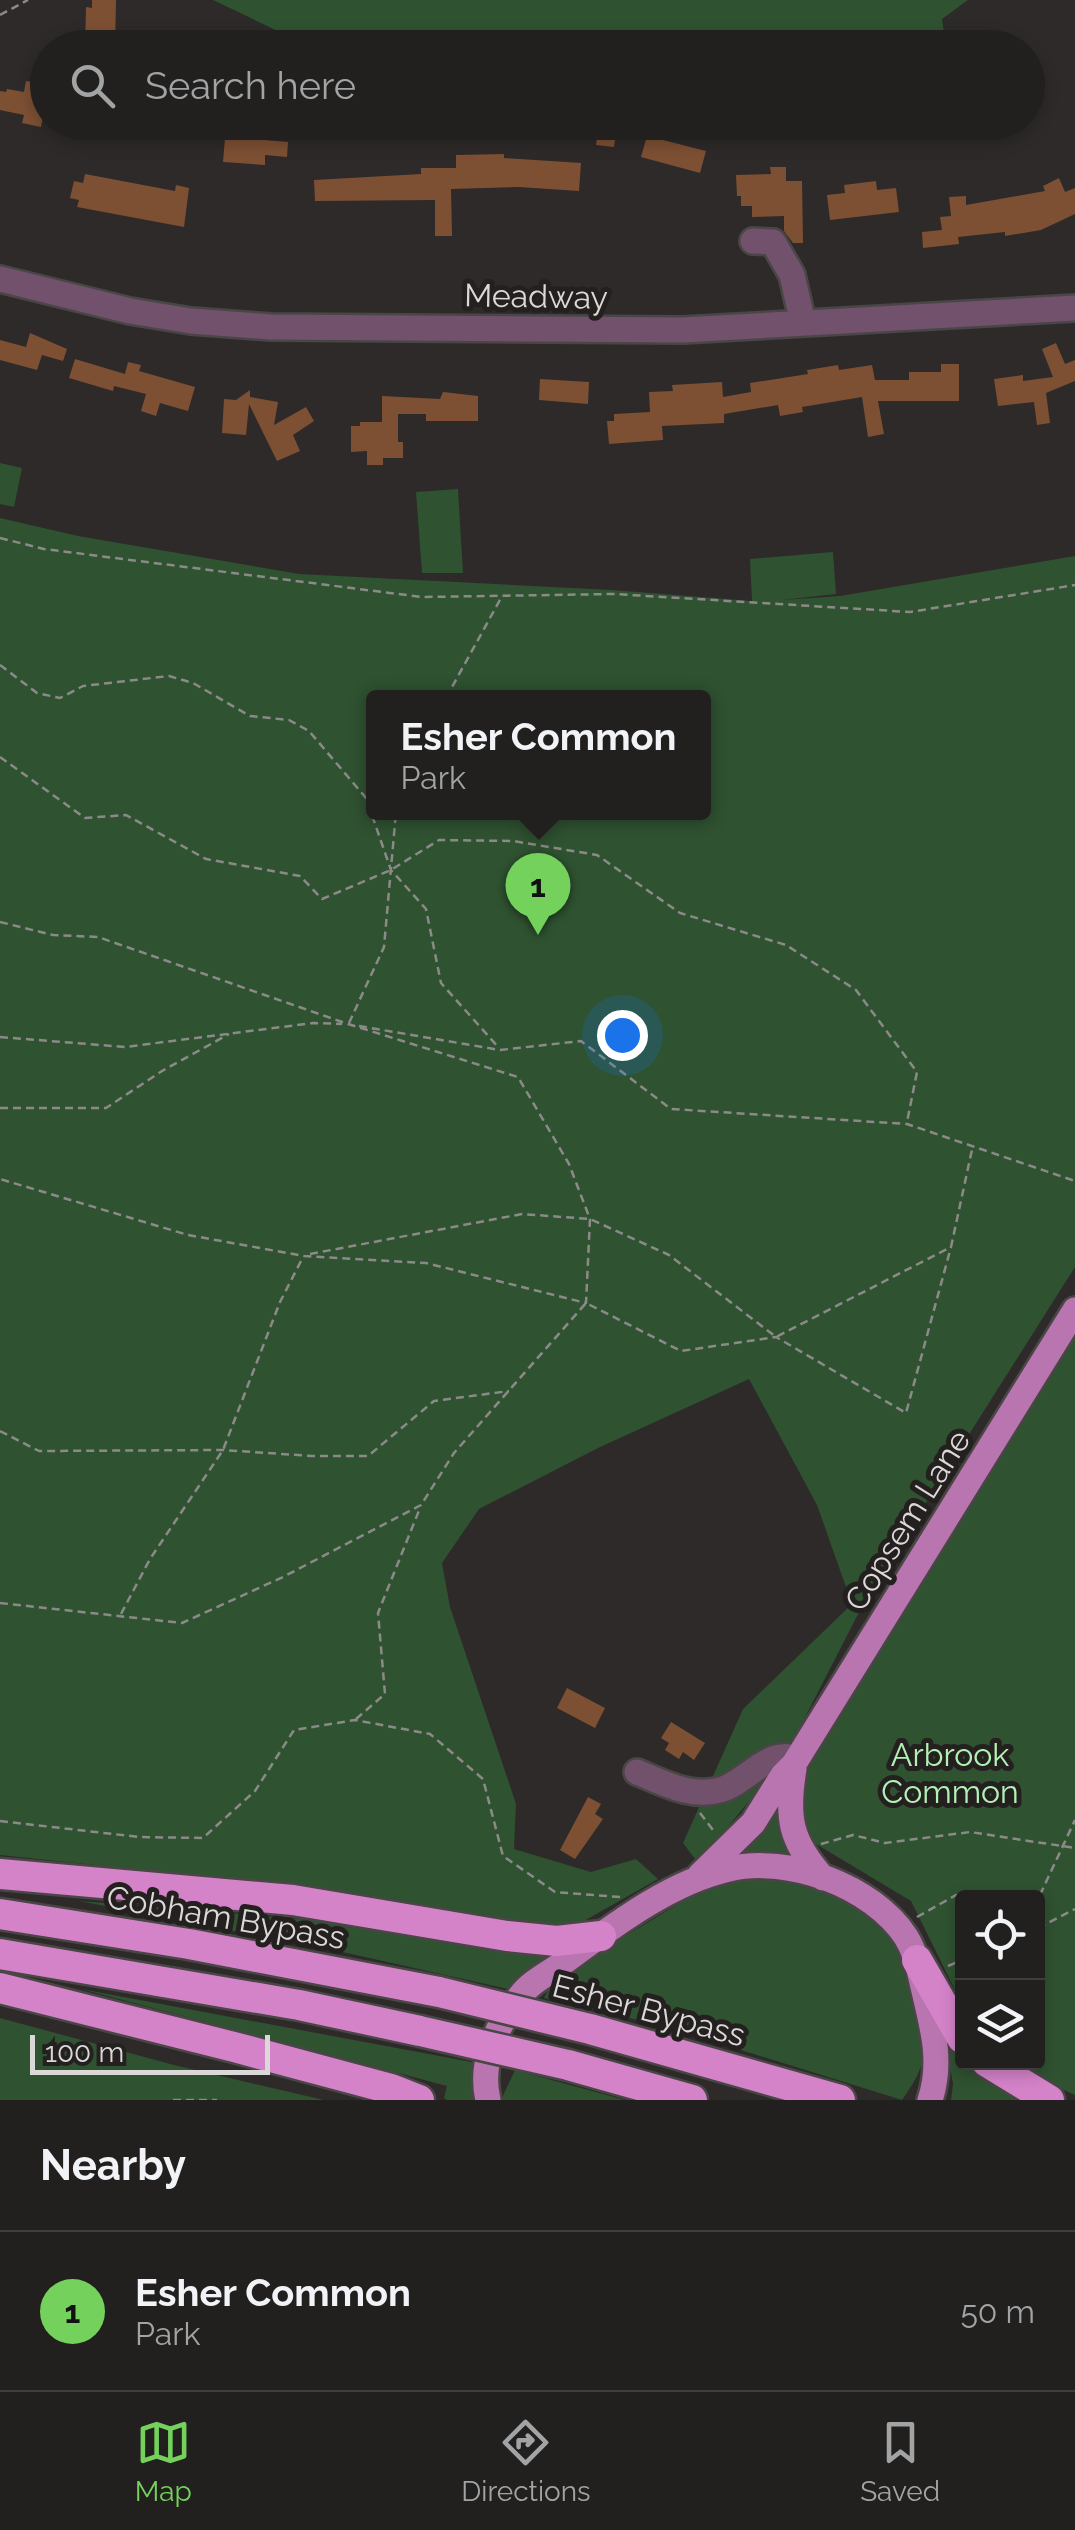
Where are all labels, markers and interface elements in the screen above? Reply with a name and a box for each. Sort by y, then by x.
search box [30,30,1045,140]
icon: search [65,58,120,113]
text: Search here [145,63,356,108]
street label: Meadway [464,276,608,316]
popup [366,690,711,820]
text: Esher Common [401,714,677,759]
text: Park [401,759,466,796]
pin: 1 [506,852,570,935]
your location [597,1010,648,1061]
street label: Copsem Lane [837,1423,977,1617]
park label: Arbrook Common [881,1736,1019,1810]
street label: Cobham Bypass [104,1878,348,1956]
map controls [955,1890,1045,2070]
button: locate [955,1890,1045,1980]
street label: Esher Bypass [549,1967,749,2053]
button: layers [955,1980,1045,2070]
scale bar [30,2030,270,2074]
text: 100 m [45,2036,124,2069]
text: Nearby [40,2141,186,2190]
text: Esher Common [135,2270,411,2315]
text: 1 [65,2293,80,2330]
text: 50 m [960,2293,1035,2330]
text: Park [135,2315,200,2352]
tab: Map [135,2415,192,2508]
tab: Directions [461,2415,591,2508]
tab: Saved [860,2415,940,2508]

